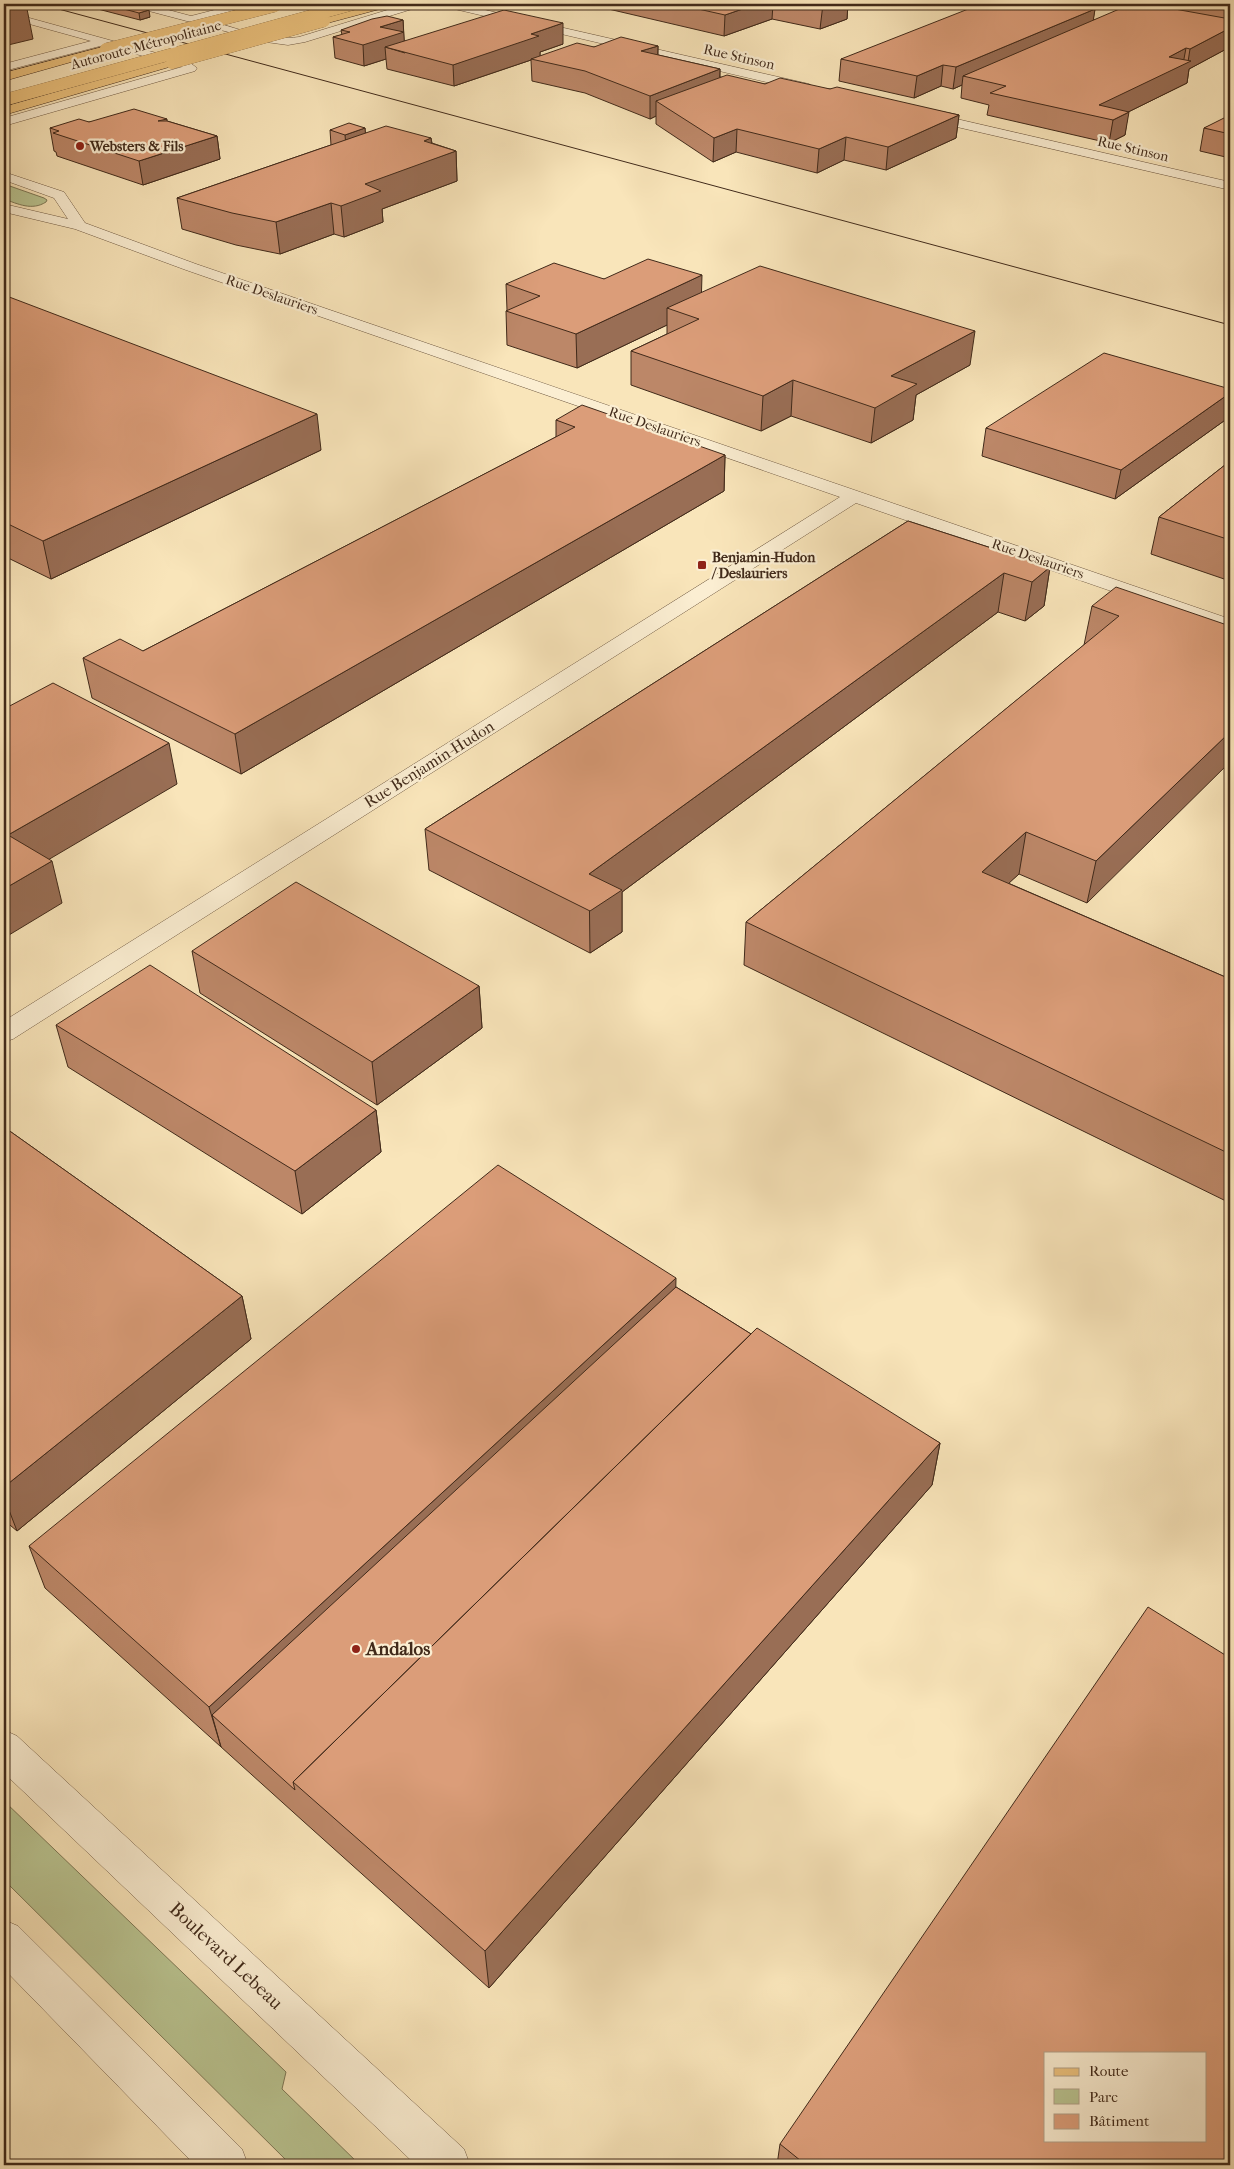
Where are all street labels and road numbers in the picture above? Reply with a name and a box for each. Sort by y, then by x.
street label: Autoroute Métropolitaine [68,17,223,74]
street label: Rue Stinson [702,41,776,73]
street label: Rue Stinson [1096,133,1170,165]
street label: Rue Deslauriers [224,271,320,319]
street label: Rue Deslauriers [607,403,703,451]
street label: Rue Deslauriers [990,535,1086,583]
street label: Rue Benjamin-Hudon [360,716,498,812]
street label: Boulevard Lebeau [165,1898,287,2014]

